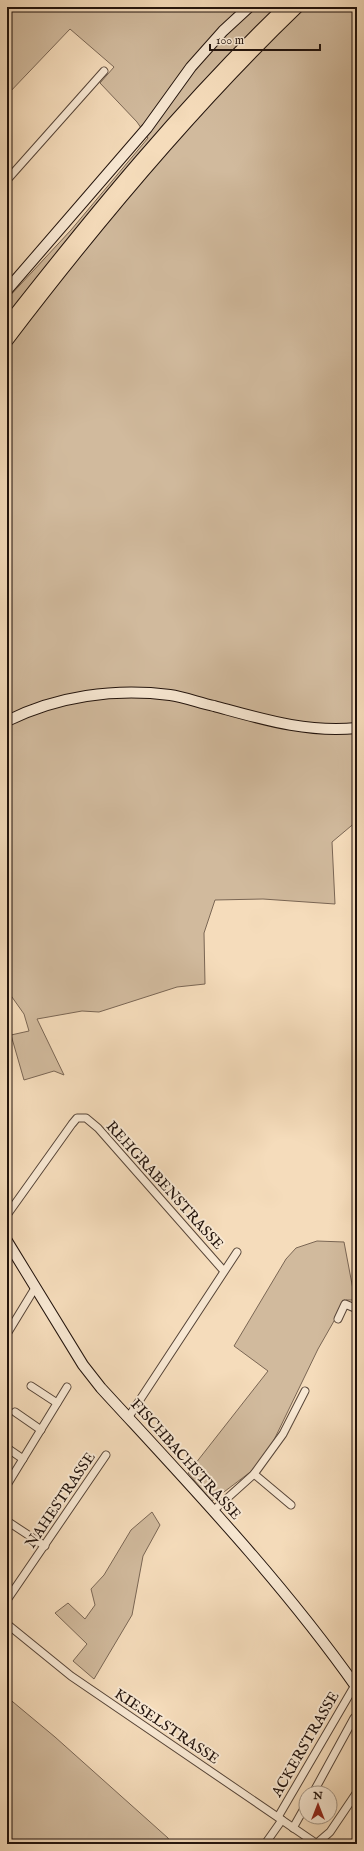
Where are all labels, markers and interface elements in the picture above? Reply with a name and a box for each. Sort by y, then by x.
scale bar [210,26,320,52]
text: 100 m [216,33,244,48]
street label: REHGRABENSTRASSE [102,1117,227,1254]
street label: FISCHBACHSTRASSE [126,1395,245,1524]
street label: NAHESTRASSE [21,1449,100,1552]
street label: KIESELSTRASSE [111,1684,223,1768]
street label: ACKERSTRASSE [267,1688,343,1801]
north arrow [298,1785,338,1825]
text: N [312,1789,323,1803]

